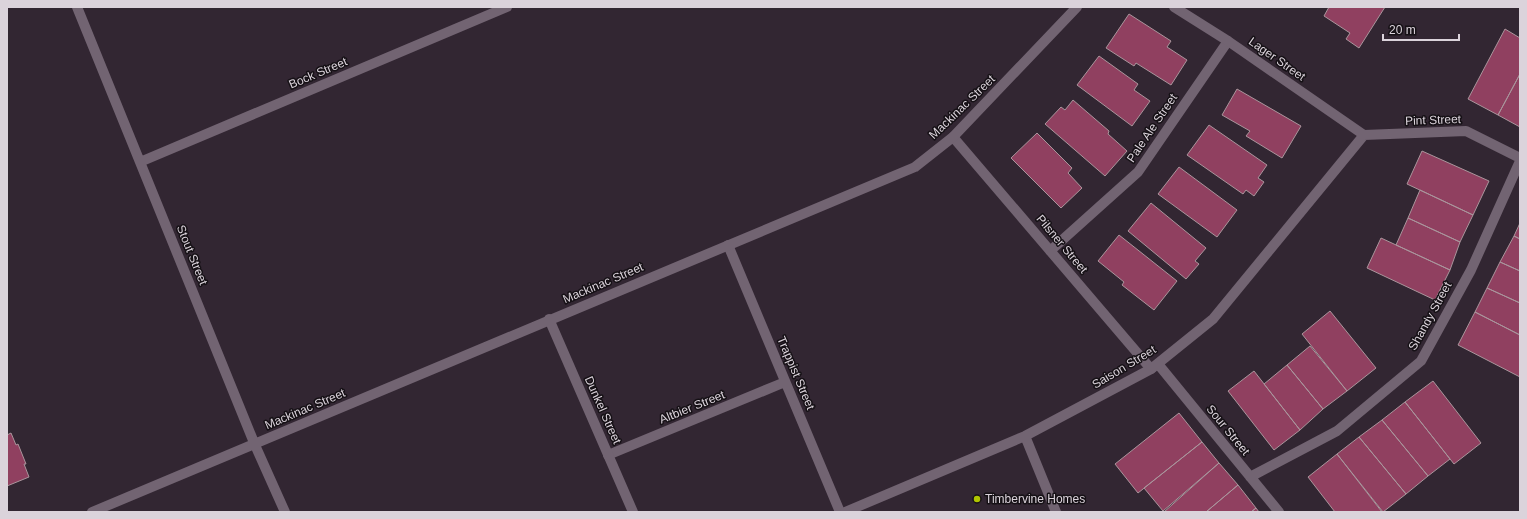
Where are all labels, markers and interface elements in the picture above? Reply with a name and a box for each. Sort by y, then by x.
scale bar [1383,16,1459,42]
text: 20 m [1389,23,1416,37]
street label: Lager Street [1246,34,1309,84]
street label: Bock Street [287,54,350,92]
street label: Mackinac Street [926,72,998,142]
street label: Pale Ale Street [1124,91,1180,165]
street label: Pint Street [1405,112,1462,128]
street label: Pilsner Street [1033,212,1091,277]
street label: Stout Street [174,223,211,288]
street label: Mackinac Street [561,259,646,306]
street label: Shandy Street [1405,279,1455,353]
street label: Trappist Street [774,334,818,412]
street label: Saison Street [1090,342,1159,392]
street label: Dunkel Street [582,374,624,447]
street label: Mackinac Street [263,385,348,432]
street label: Altbier Street [657,387,727,426]
street label: Sour Street [1203,402,1253,459]
place label: Timbervine Homes [985,492,1085,506]
marker: Timbervine Homes [972,494,982,504]

